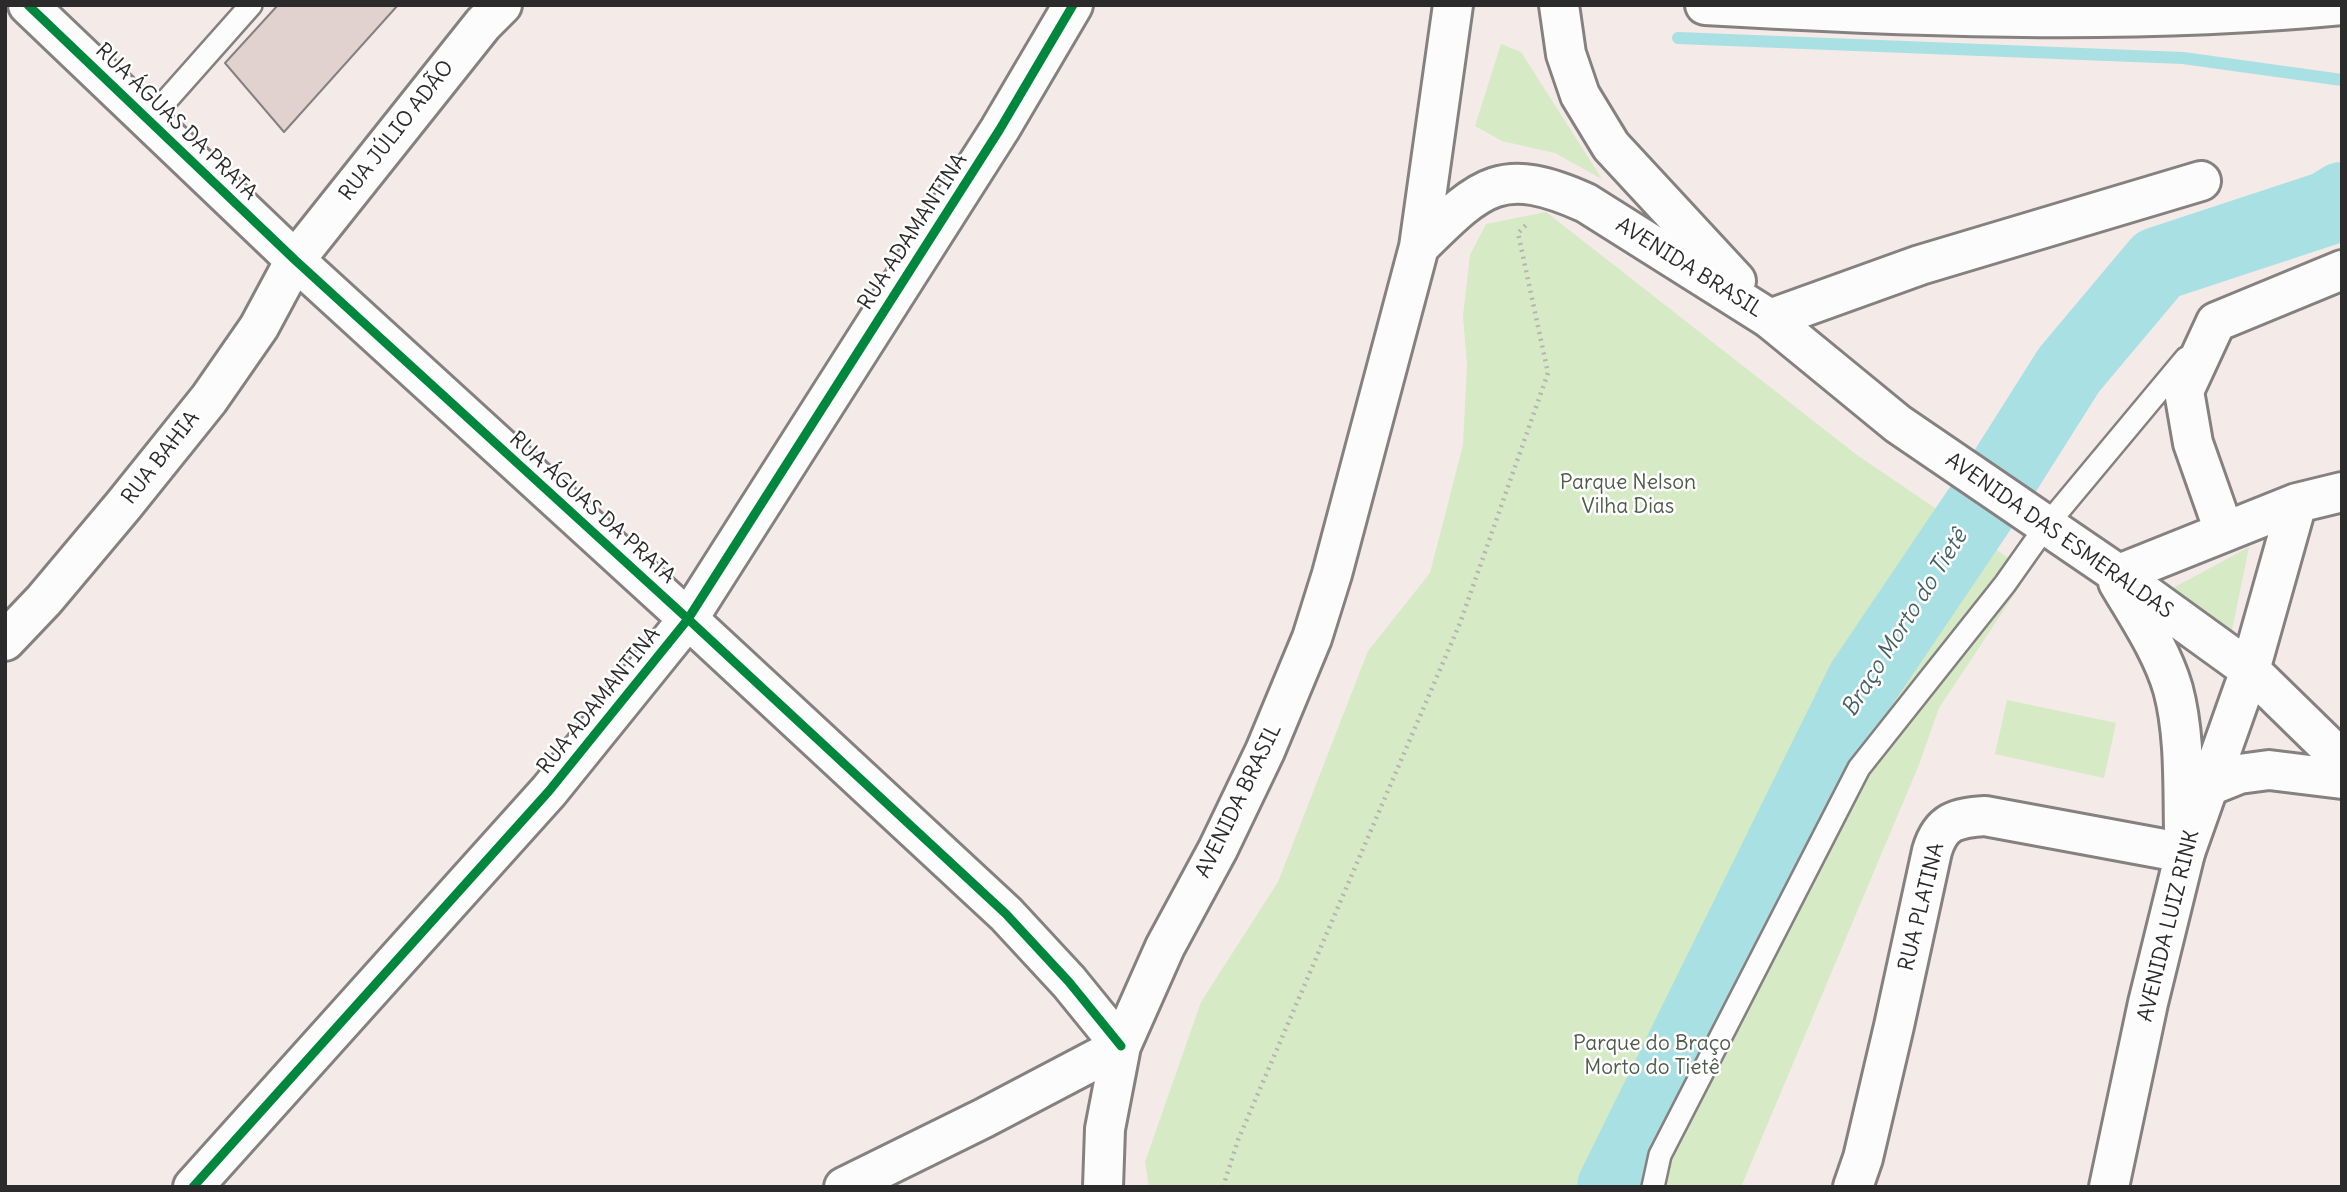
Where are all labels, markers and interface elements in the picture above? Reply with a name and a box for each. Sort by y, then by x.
street label: RUA ÁGUAS DA PRATA [90,38,262,206]
street label: RUA JÚLIO ADÃO [334,56,460,206]
street label: RUA ADAMANTINA [853,149,973,315]
street label: AVENIDA BRASIL [1611,213,1767,323]
street label: RUA BAHIA [117,406,205,510]
street label: RUA ÁGUAS DA PRATA [504,427,680,589]
street label: AVENIDA DAS ESMERALDAS [1940,448,2178,624]
park label: Parque Nelson Vilha Dias [1560,470,1696,520]
water label: Braço Morto do Tietê [1836,524,1974,722]
street label: RUA ADAMANTINA [532,623,666,779]
street label: AVENIDA BRASIL [1191,720,1287,882]
street label: AVENIDA LUIZ RINK [2133,828,2205,1024]
street label: RUA PLATINA [1894,840,1950,974]
park label: Parque do Braço Morto do Tietê [1573,1031,1731,1081]

